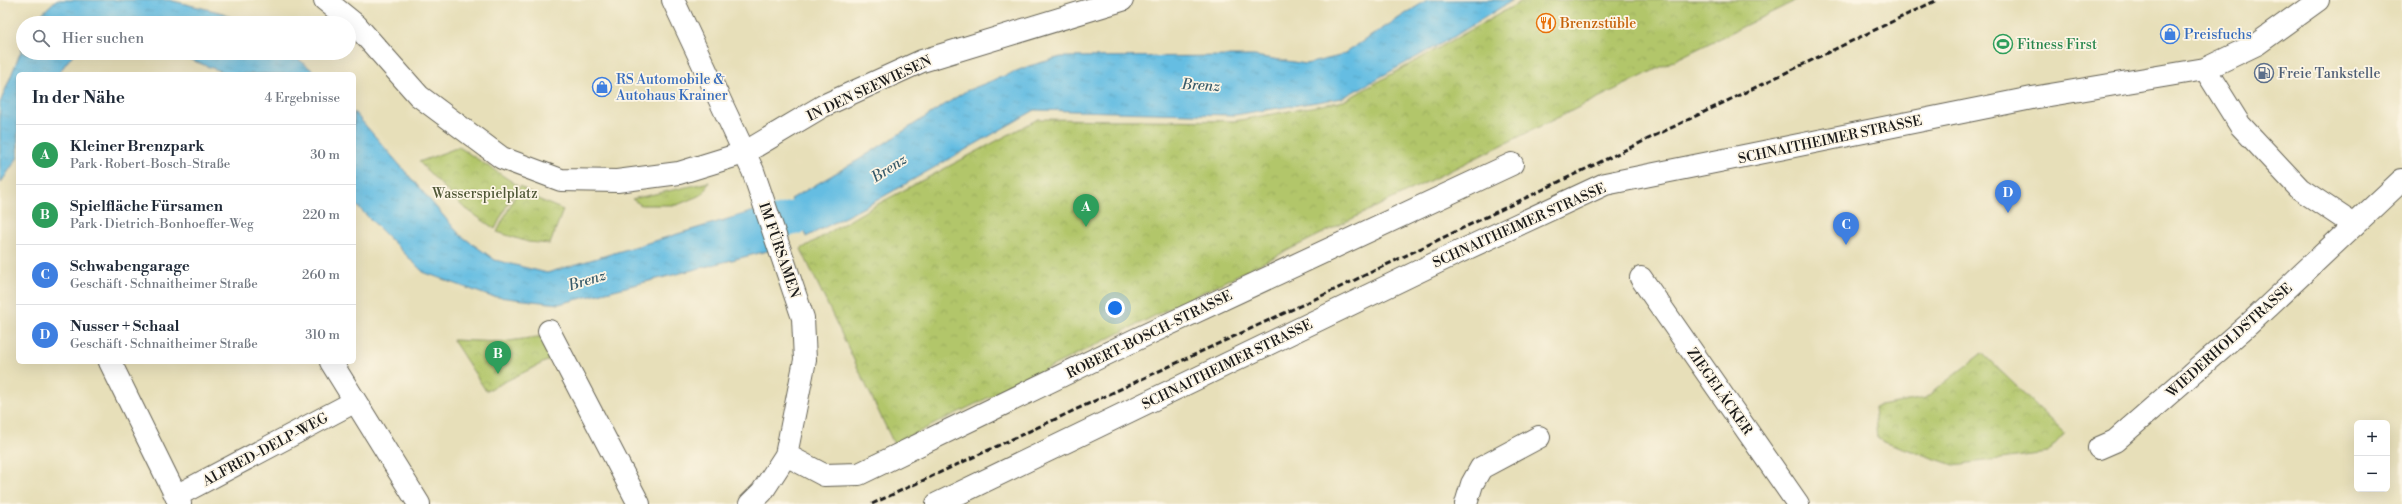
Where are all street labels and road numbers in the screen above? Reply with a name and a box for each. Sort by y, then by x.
street label: IN DEN SEEWIESEN [804,52,935,126]
street label: SCHNAITHEIMER STRASSE [1737,112,1924,168]
street label: SCHNAITHEIMER STRASSE [1430,180,1609,272]
street label: IM FÜRSAMEN [754,200,806,301]
street label: WIEDERHOLDSTRASSE [2162,280,2296,403]
street label: ROBERT-BOSCH-STRASSE [1064,287,1235,383]
street label: SCHNAITHEIMER STRASSE [1139,316,1316,414]
street label: ZIEGELÄCKER [1683,344,1757,439]
street label: ALFRED-DELP-WEG [199,409,332,491]

